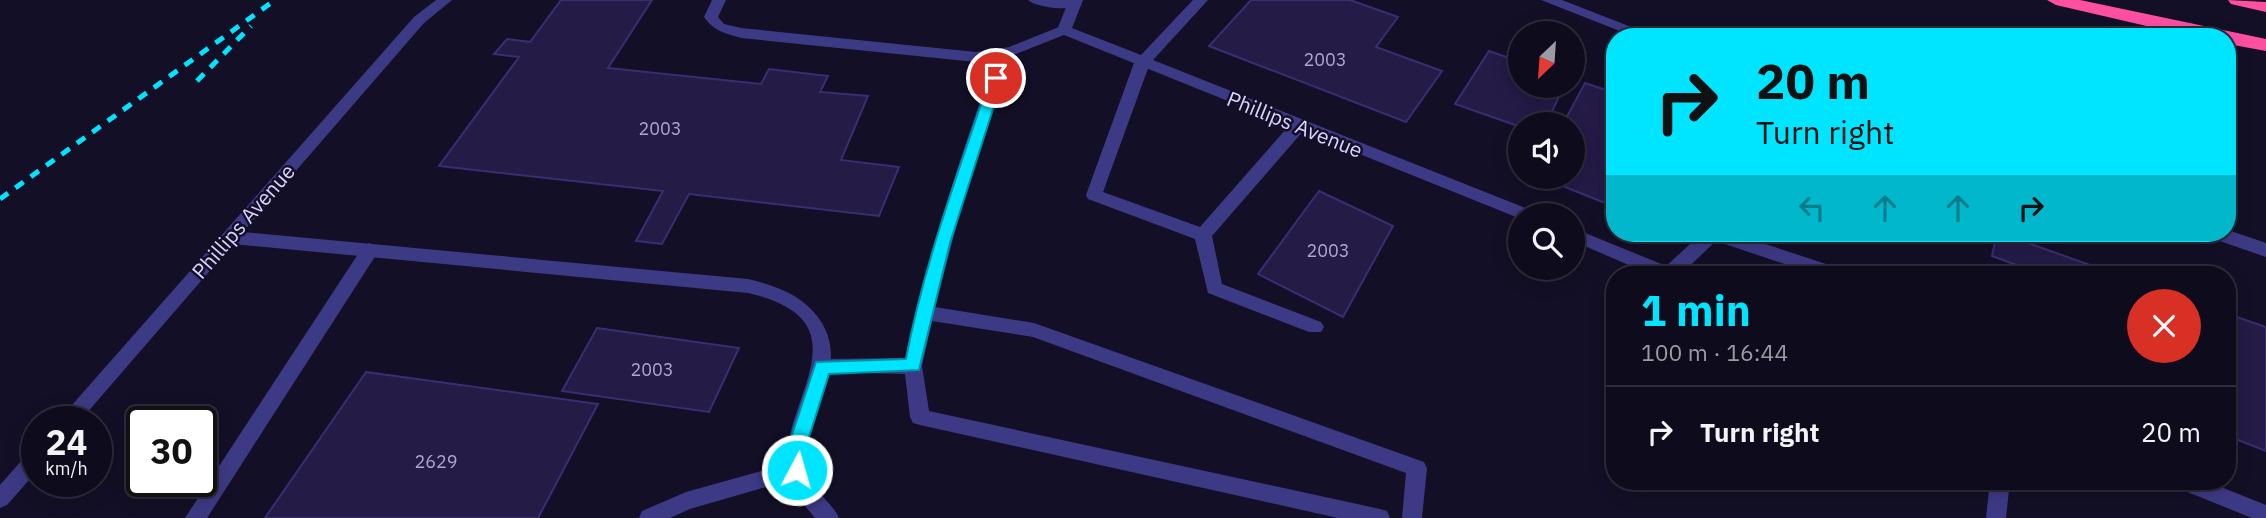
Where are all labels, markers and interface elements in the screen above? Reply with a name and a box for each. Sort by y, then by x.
north arrow [1508,21,1586,98]
map controls [1508,21,1585,280]
pin [966,48,1026,108]
house number: 2003 [1303,48,1347,71]
text: 20 m [1756,49,1870,112]
icon: right [1641,56,1732,147]
icon: arrive [977,59,1015,97]
street label: Phillips Avenue [1223,84,1367,164]
text: Turn right [1756,111,1894,153]
button: sound [1508,112,1585,189]
house number: 2003 [638,117,682,140]
street label: Phillips Avenue [185,157,301,285]
icon: left [1793,189,1831,227]
icon: ahead [1866,189,1904,227]
icon: ahead [1939,189,1977,227]
icon: right [2012,189,2050,227]
button: search [1508,203,1585,280]
house number: 2003 [1306,239,1350,262]
text: 1 min [1641,283,1751,338]
button: close [2127,289,2201,363]
text: 100 m · 16:44 [1641,337,1788,367]
house number: 2003 [630,358,674,381]
speed limit sign: 30 [126,406,217,497]
icon: right [1641,413,1679,451]
text: Turn right [1700,415,1819,449]
text: 20 m [2141,415,2201,449]
text: 24 [45,419,88,465]
position arrow [760,433,834,507]
house number: 2629 [414,450,458,473]
text: km/h [45,457,88,480]

